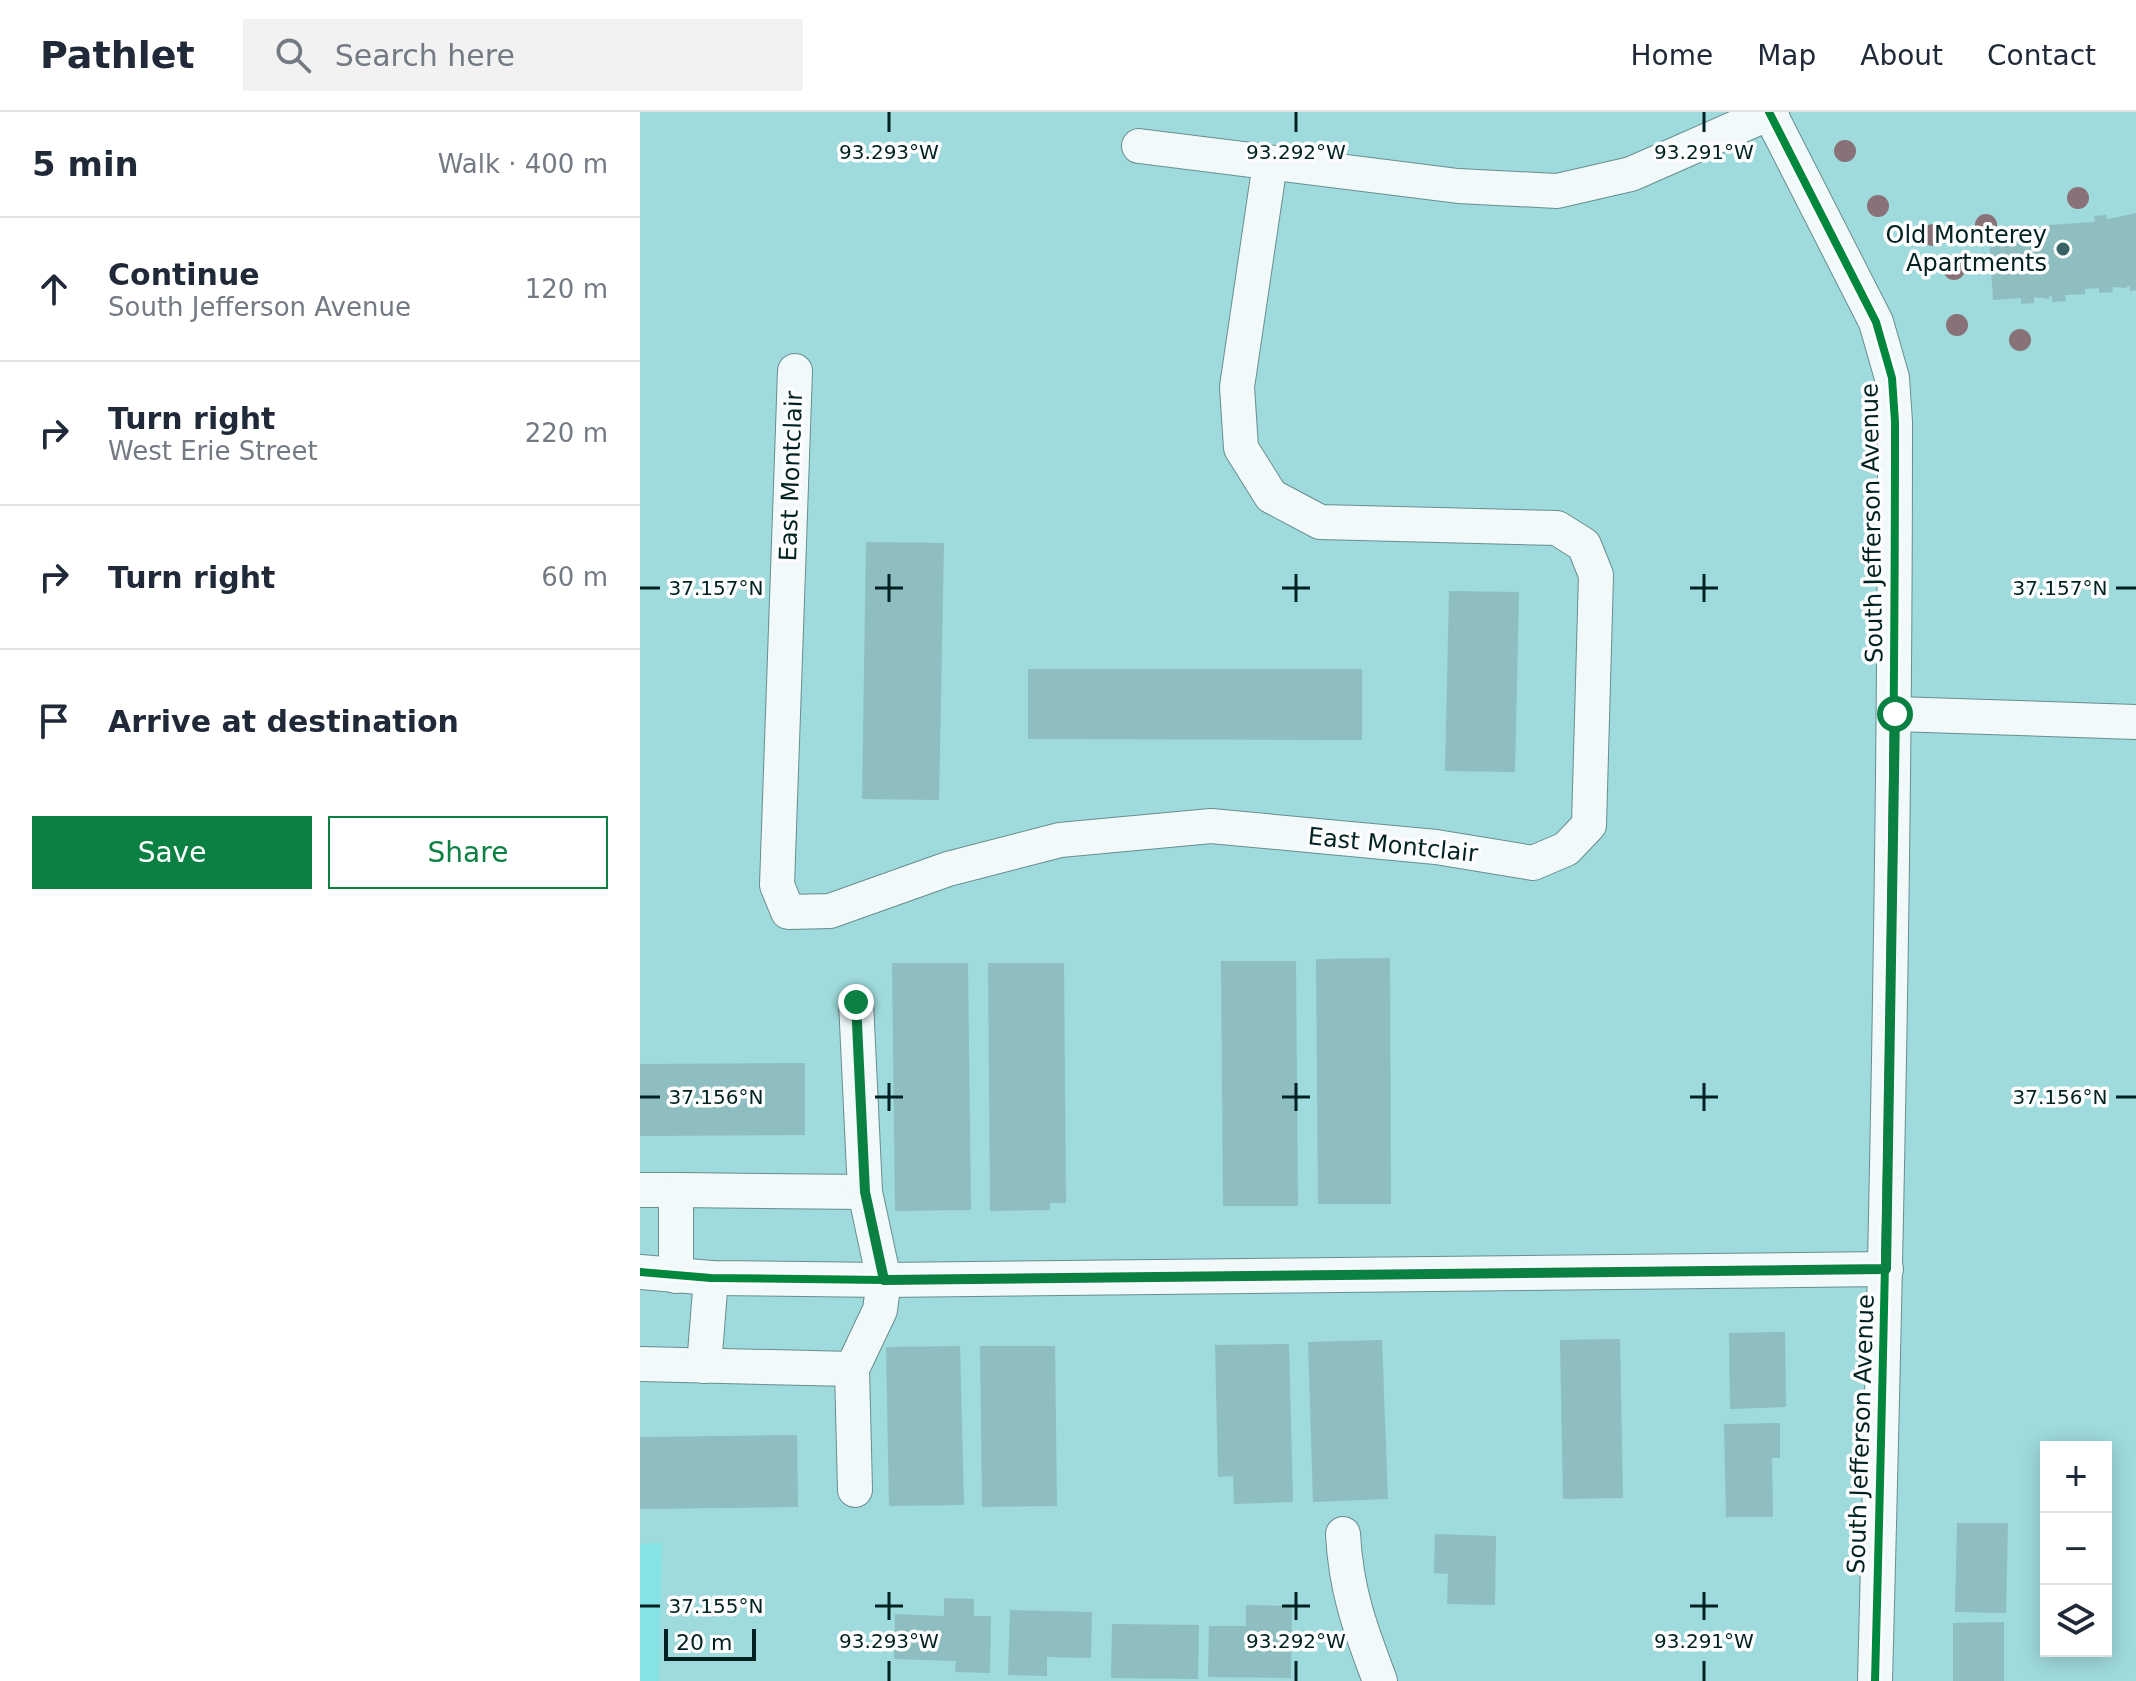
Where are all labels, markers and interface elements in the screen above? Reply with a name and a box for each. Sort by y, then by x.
search box [243,19,803,91]
text: Pathlet [40,33,195,77]
icon: search [271,33,315,77]
text: Search here [335,38,515,73]
text: Home [1630,39,1713,72]
text: Map [1757,39,1816,72]
text: About [1860,39,1943,72]
text: Contact [1987,39,2096,72]
text: 93.293°W [839,140,939,164]
text: 93.292°W [1246,140,1346,164]
text: 93.291°W [1654,140,1754,164]
text: 5 min [32,144,139,184]
text: Walk · 400 m [438,149,608,179]
place label: Old Monterey Apartments [1885,221,2047,277]
marker: Old Monterey Apartments [2054,240,2072,258]
text: Continue [108,257,260,292]
icon: ahead [32,267,76,311]
text: 120 m [525,274,608,304]
text: South Jefferson Avenue [108,292,411,322]
street label: South Jefferson Avenue [1856,383,1888,663]
street label: East Montclair [774,390,808,562]
text: Turn right [108,401,275,436]
icon: right [32,411,76,455]
text: 220 m [525,418,608,448]
text: West Erie Street [108,436,318,466]
icon: right [32,555,76,599]
text: Turn right [108,560,275,595]
text: 60 m [541,562,608,592]
text: 37.157°N [669,576,763,600]
text: 37.157°N [2013,576,2107,600]
route start [1877,696,1913,732]
icon: arrive [32,699,76,743]
text: Arrive at destination [108,704,459,739]
button: Save [32,816,312,889]
button: Share [328,816,608,889]
street label: East Montclair [1307,822,1479,868]
route end [838,984,874,1020]
text: 37.156°N [669,1085,763,1109]
text: 37.156°N [2013,1085,2107,1109]
street label: South Jefferson Avenue [1842,1294,1880,1574]
map controls [2040,1441,2112,1657]
button: + [2040,1441,2112,1513]
button: − [2040,1513,2112,1585]
button: layers [2040,1585,2112,1657]
text: 37.155°N [669,1594,763,1618]
scale bar [664,1625,756,1661]
text: 93.293°W [839,1629,939,1653]
text: 93.292°W [1246,1629,1346,1653]
text: 93.291°W [1654,1629,1754,1653]
text: 20 m [676,1630,732,1655]

